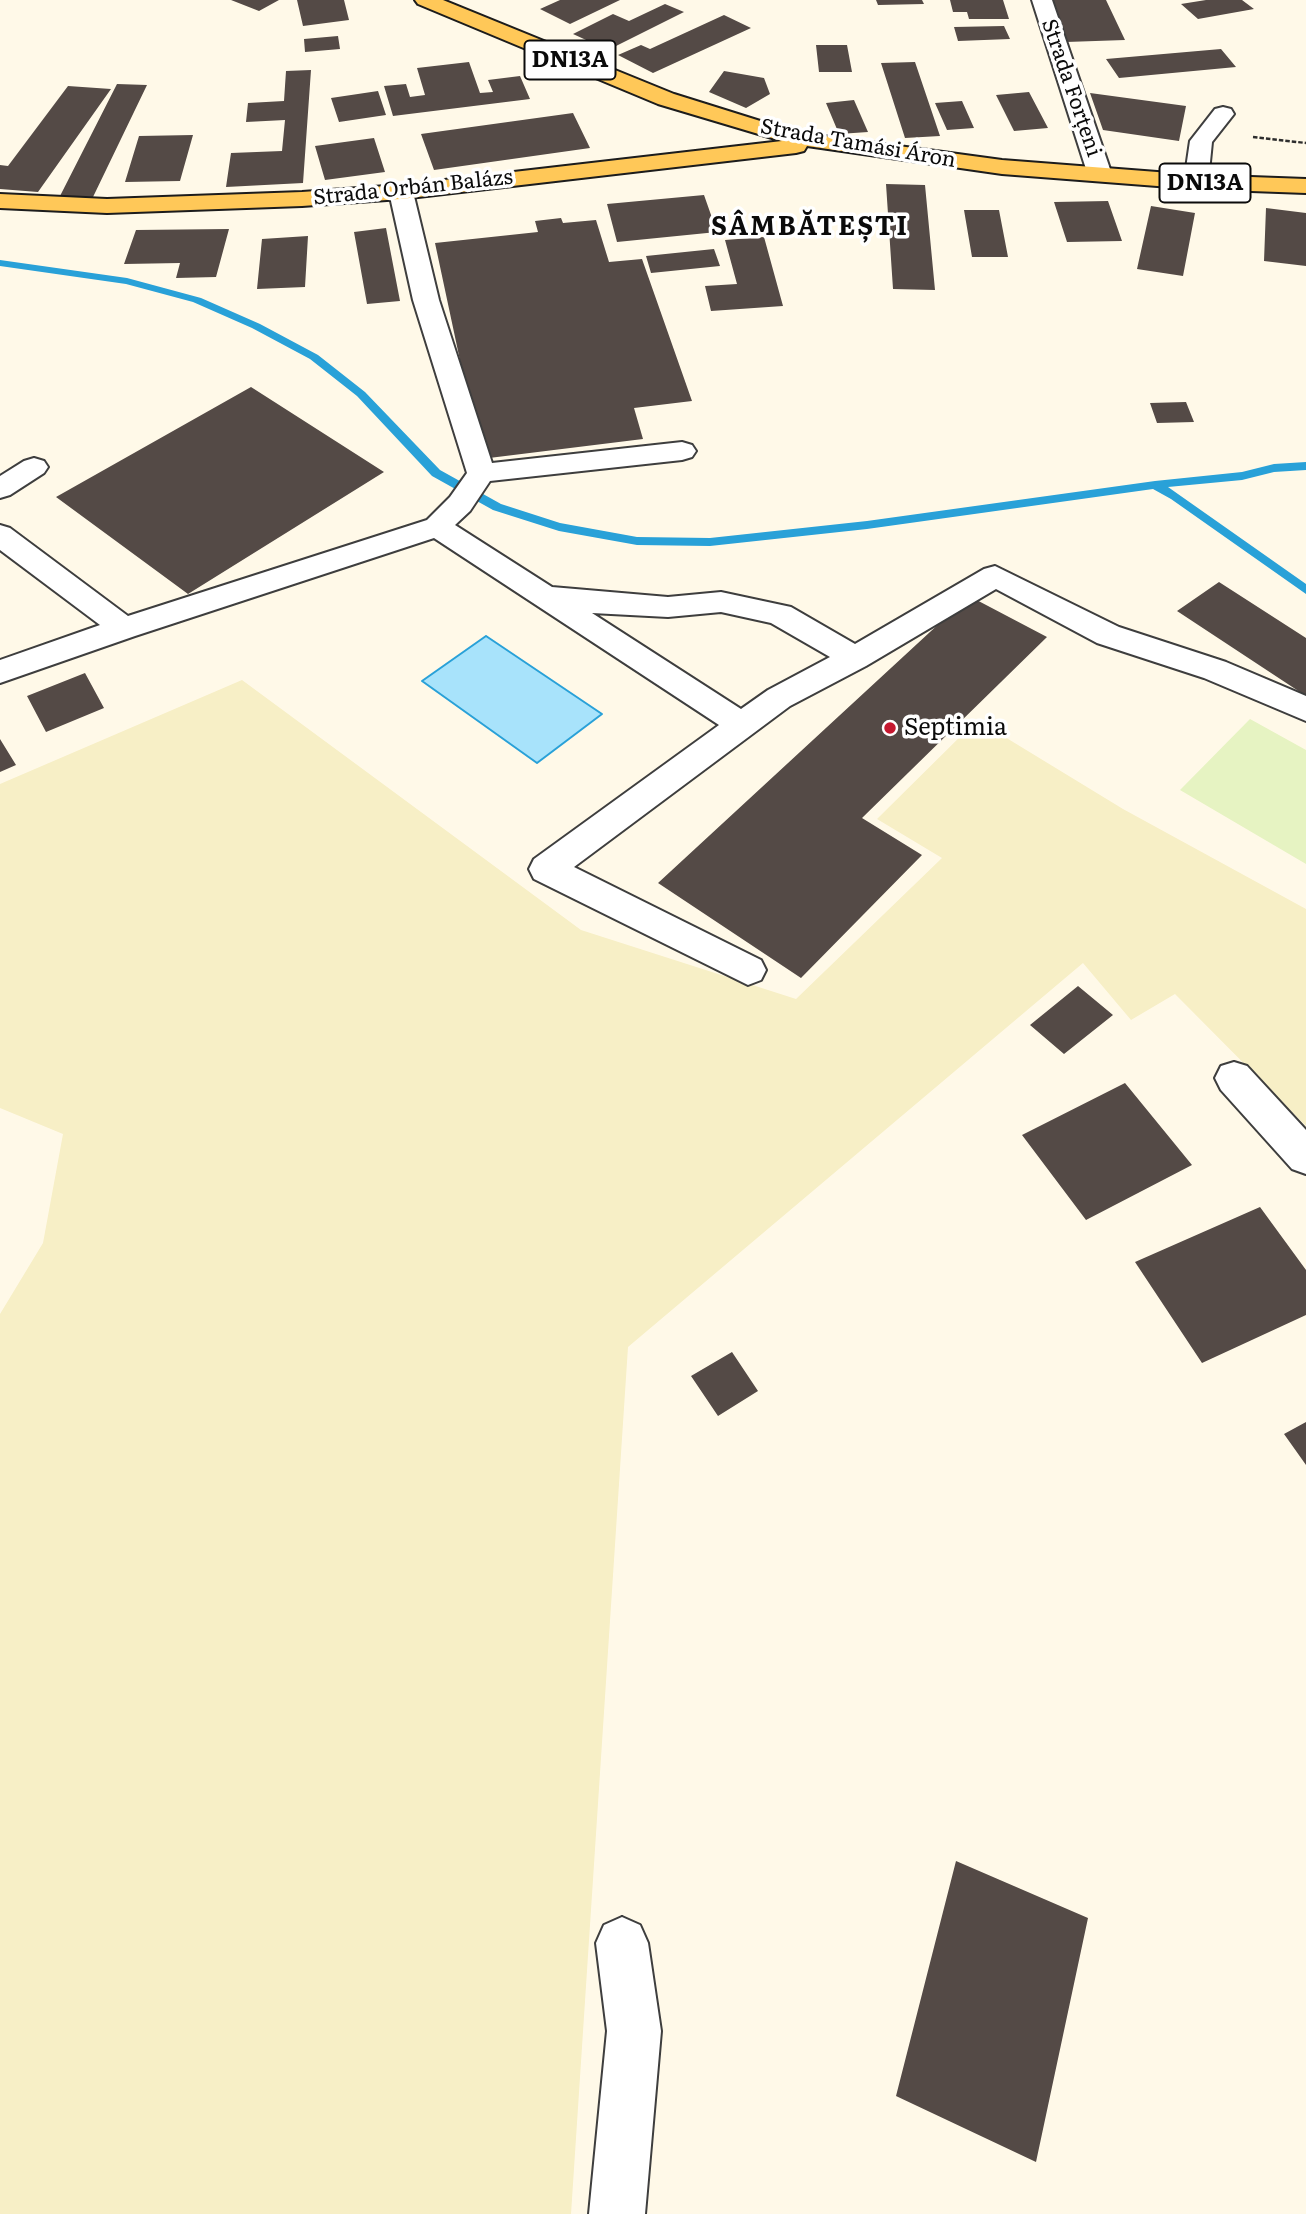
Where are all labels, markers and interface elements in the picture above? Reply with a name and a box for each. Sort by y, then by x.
street label: Strada Forțeni [1036,16,1106,160]
road number: DN13A [524,40,616,80]
street label: Strada Tamási Áron [758,114,958,174]
road number: DN13A [1160,164,1250,202]
street label: Strada Orbán Balázs [312,165,514,211]
district label: SÂMBĂTEȘTI [712,211,908,243]
place label: Septimia [904,714,1007,742]
marker: Septimia [882,720,898,736]

